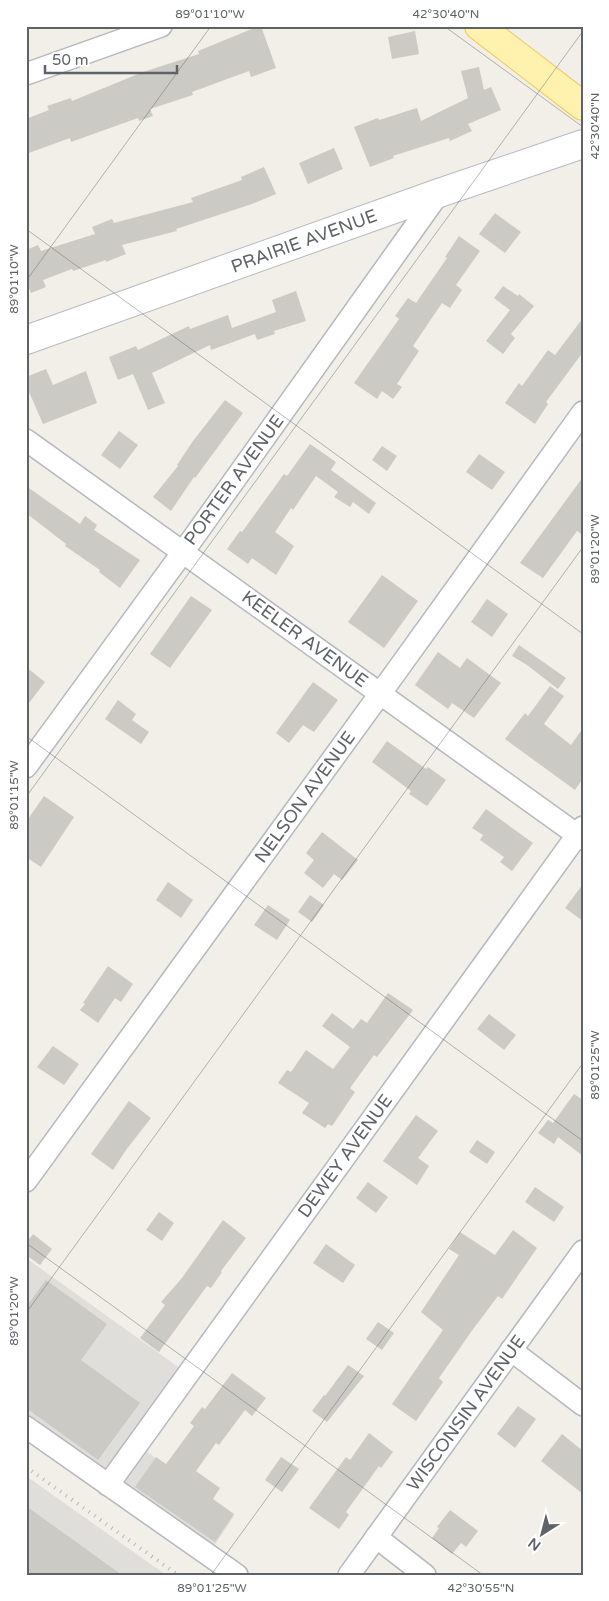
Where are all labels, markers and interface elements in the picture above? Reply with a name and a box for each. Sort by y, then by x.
text: 89°01'10"W [175,7,245,21]
text: 42°30'40"N [413,7,480,21]
scale bar [45,42,178,74]
text: 50 m [52,51,89,69]
text: 42°30'40"N [588,93,602,160]
street label: PRAIRIE AVENUE [228,204,380,278]
text: 89°01'10"W [7,244,21,314]
street label: PORTER AVENUE [179,411,289,549]
text: 89°01'20"W [588,514,602,584]
street label: KEELER AVENUE [238,586,372,692]
street label: NELSON AVENUE [250,727,360,867]
text: 89°01'15"W [7,760,21,830]
text: 89°01'25"W [588,1030,602,1100]
street label: DEWEY AVENUE [293,1090,397,1222]
text: 89°01'20"W [7,1276,21,1346]
street label: WISCONSIN AVENUE [402,1331,530,1495]
north arrow [516,1508,566,1558]
text: N [525,1534,544,1554]
text: 89°01'25"W [177,1581,247,1595]
text: 42°30'55"N [448,1581,515,1595]

